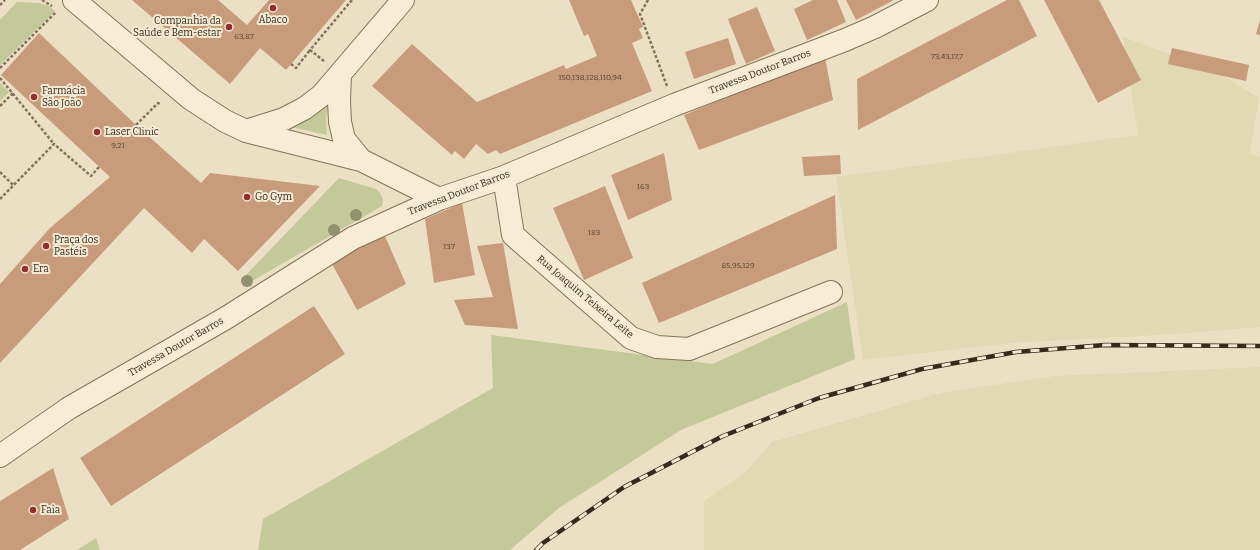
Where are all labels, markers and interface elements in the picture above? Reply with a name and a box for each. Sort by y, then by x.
marker: Abaco [268,3,278,13]
place label: Abaco [259,14,287,26]
place label: Companhia da Saúde e Bem-estar [133,15,221,38]
marker: Companhia da Saúde e Bem-estar [224,22,234,32]
house number: 63,87 [234,32,254,42]
street label: Travessa Doutor Barros [707,47,813,97]
house number: 73,43,17,7 [931,52,963,62]
house number: 150,138,128,110,94 [558,73,622,83]
place label: Farmácia São João [42,85,85,108]
marker: Farmácia São João [29,92,39,102]
place label: Laser Clinic [105,126,159,138]
marker: Laser Clinic [92,127,102,137]
house number: 9,21 [111,141,125,151]
street label: Travessa Doutor Barros [406,168,512,218]
house number: 163 [637,182,649,192]
place label: Go Gym [255,191,292,203]
marker: Go Gym [242,192,252,202]
house number: 183 [588,228,600,238]
place label: Praça dos Pastéis [54,234,98,258]
marker: Praça dos Pastéis [41,241,51,251]
house number: 137 [443,242,455,252]
street label: Rua Joaquim Teixeira Leite [534,253,636,341]
house number: 85,95,129 [721,261,755,271]
place label: Era [33,263,49,275]
marker: Era [20,264,30,274]
street label: Travessa Doutor Barros [126,315,226,379]
place label: Faia [41,504,60,516]
marker: Faia [28,505,38,515]

